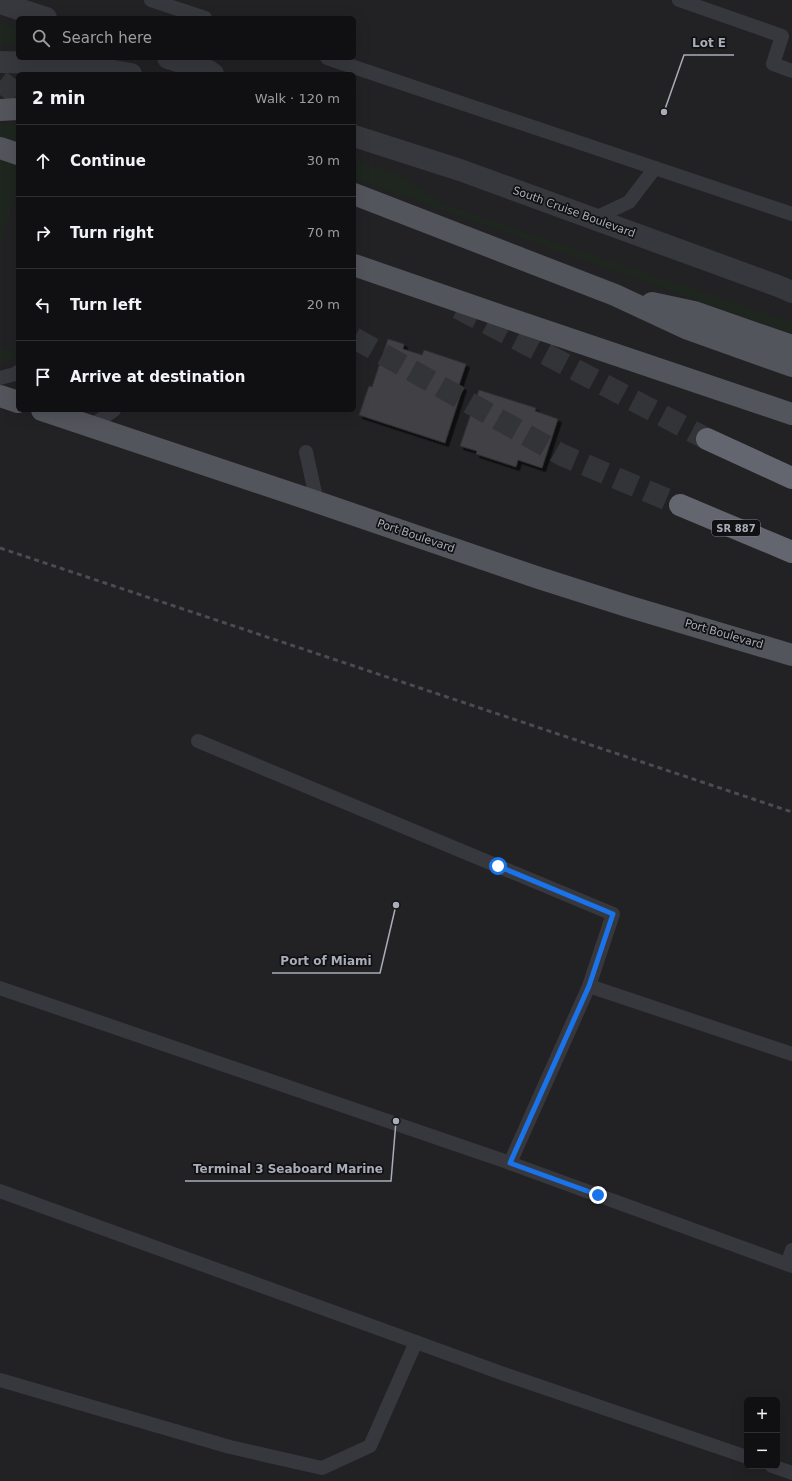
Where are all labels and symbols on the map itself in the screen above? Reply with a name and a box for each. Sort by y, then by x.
callout: Lot E [684,31,734,55]
text: Lot E [692,36,726,50]
street label: South Cruise Boulevard [511,184,637,240]
street label: Port Boulevard [376,517,456,555]
road number: SR 887 [712,520,760,536]
street label: Port Boulevard [683,617,765,651]
route start [489,857,507,875]
callout: Port of Miami [272,949,380,973]
text: Port of Miami [280,954,372,968]
callout: Terminal 3 Seaboard Marine [185,1157,391,1181]
text: Terminal 3 Seaboard Marine [193,1162,383,1176]
route end [589,1186,607,1204]

